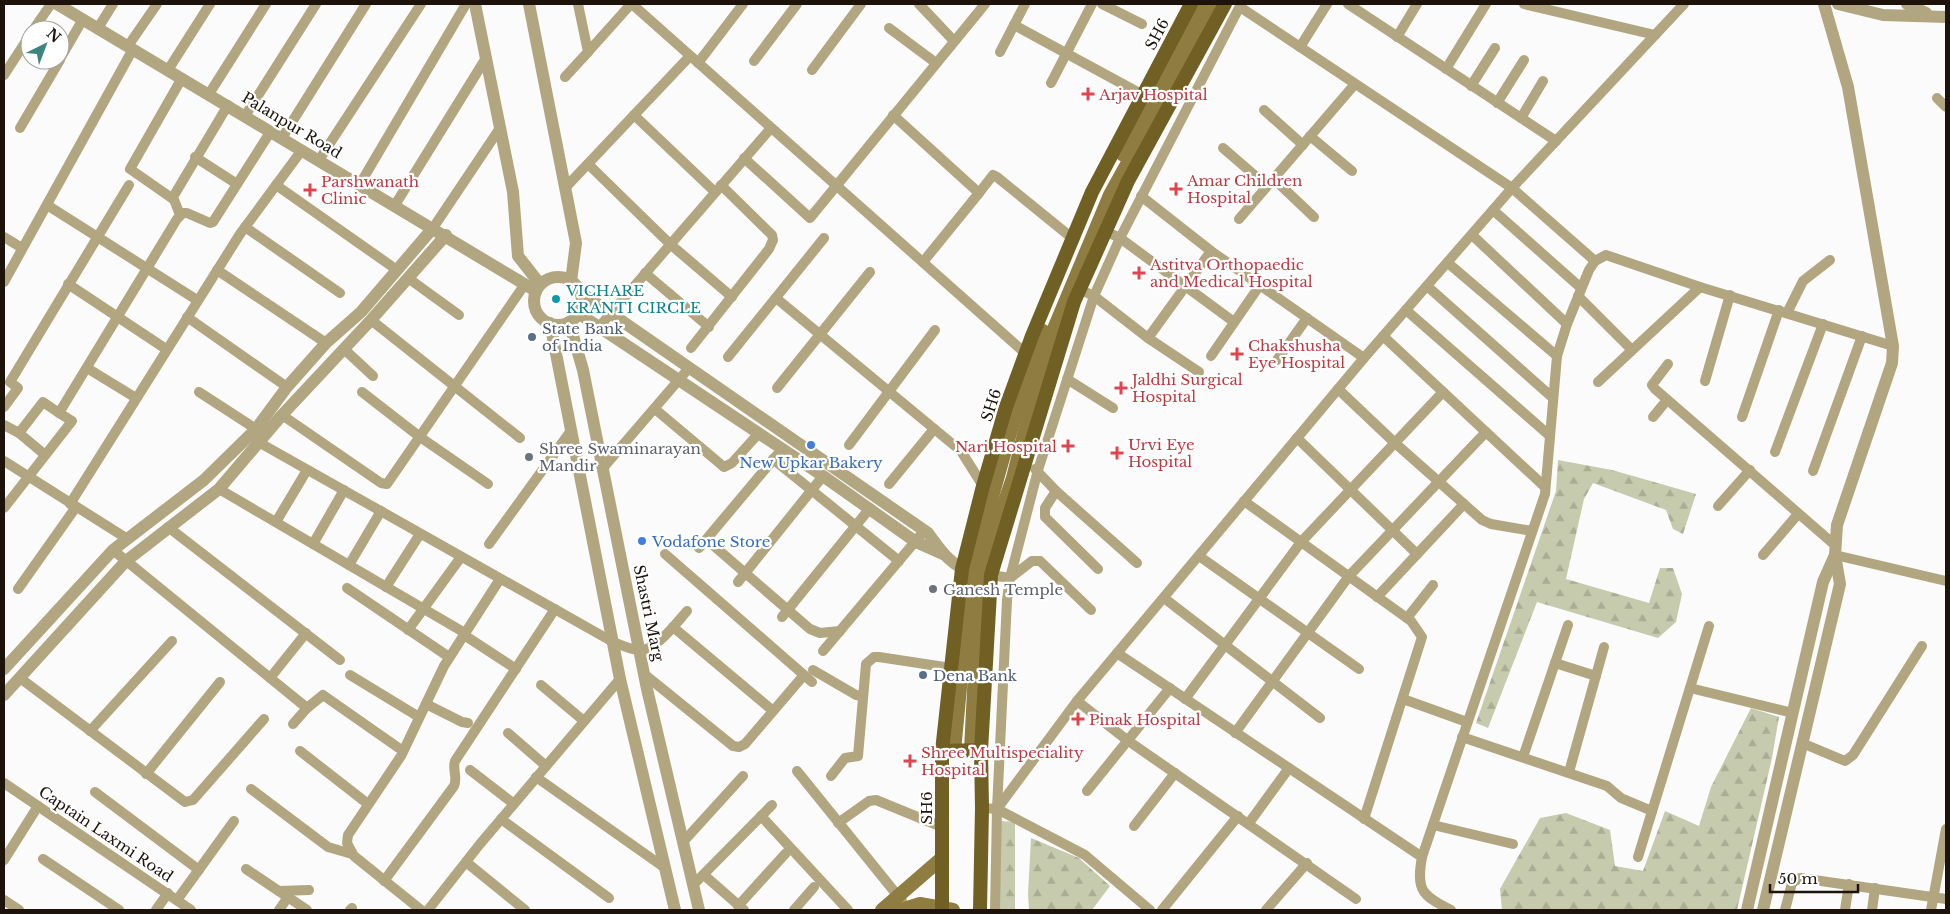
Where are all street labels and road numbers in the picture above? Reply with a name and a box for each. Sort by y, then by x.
street label: SH6 [1141,15,1173,53]
street label: Palanpur Road [239,88,345,162]
street label: SH6 [977,386,1005,424]
street label: Shastri Marg [630,563,669,664]
street label: Captain Laxmi Road [35,782,177,886]
street label: SH6 [917,791,936,825]

